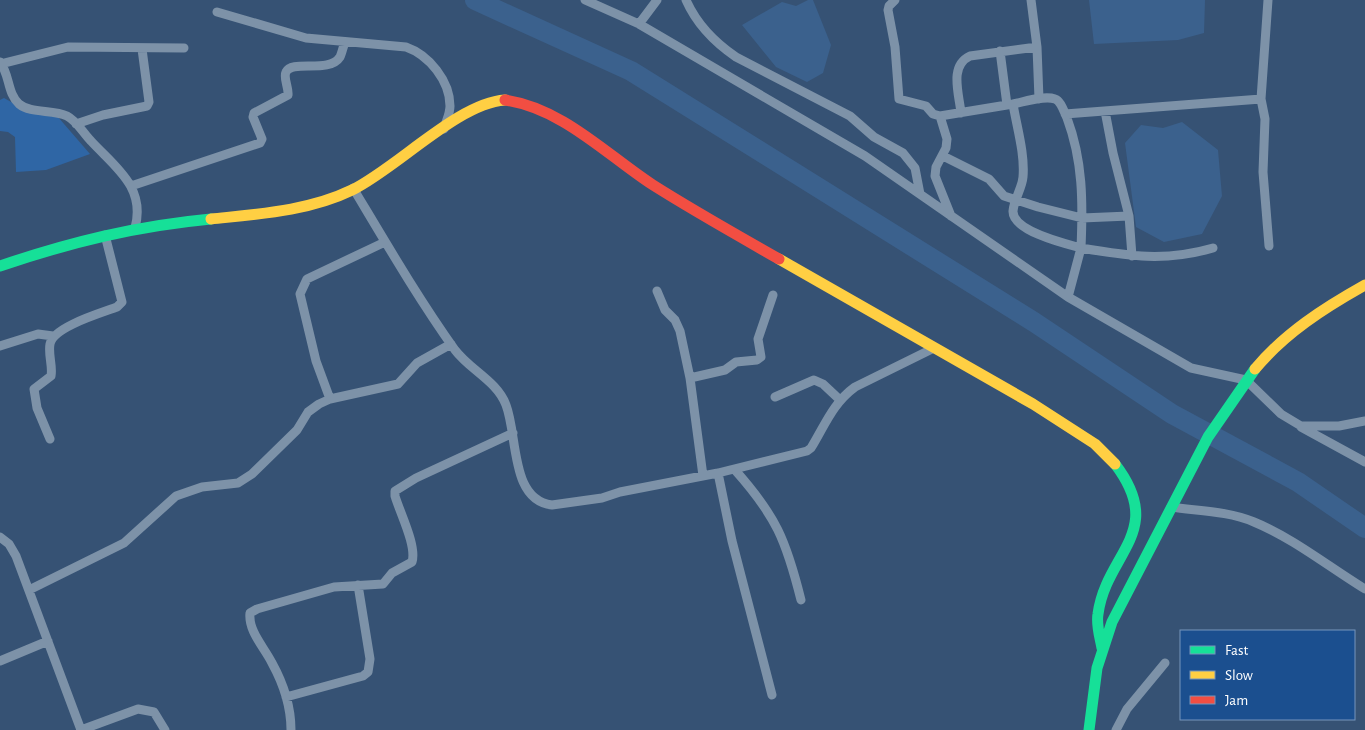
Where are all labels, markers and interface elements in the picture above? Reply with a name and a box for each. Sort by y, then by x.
legend [1180,630,1355,720]
text: Fast [1225,643,1249,658]
text: Slow [1225,668,1253,683]
text: Jam [1225,693,1248,708]

